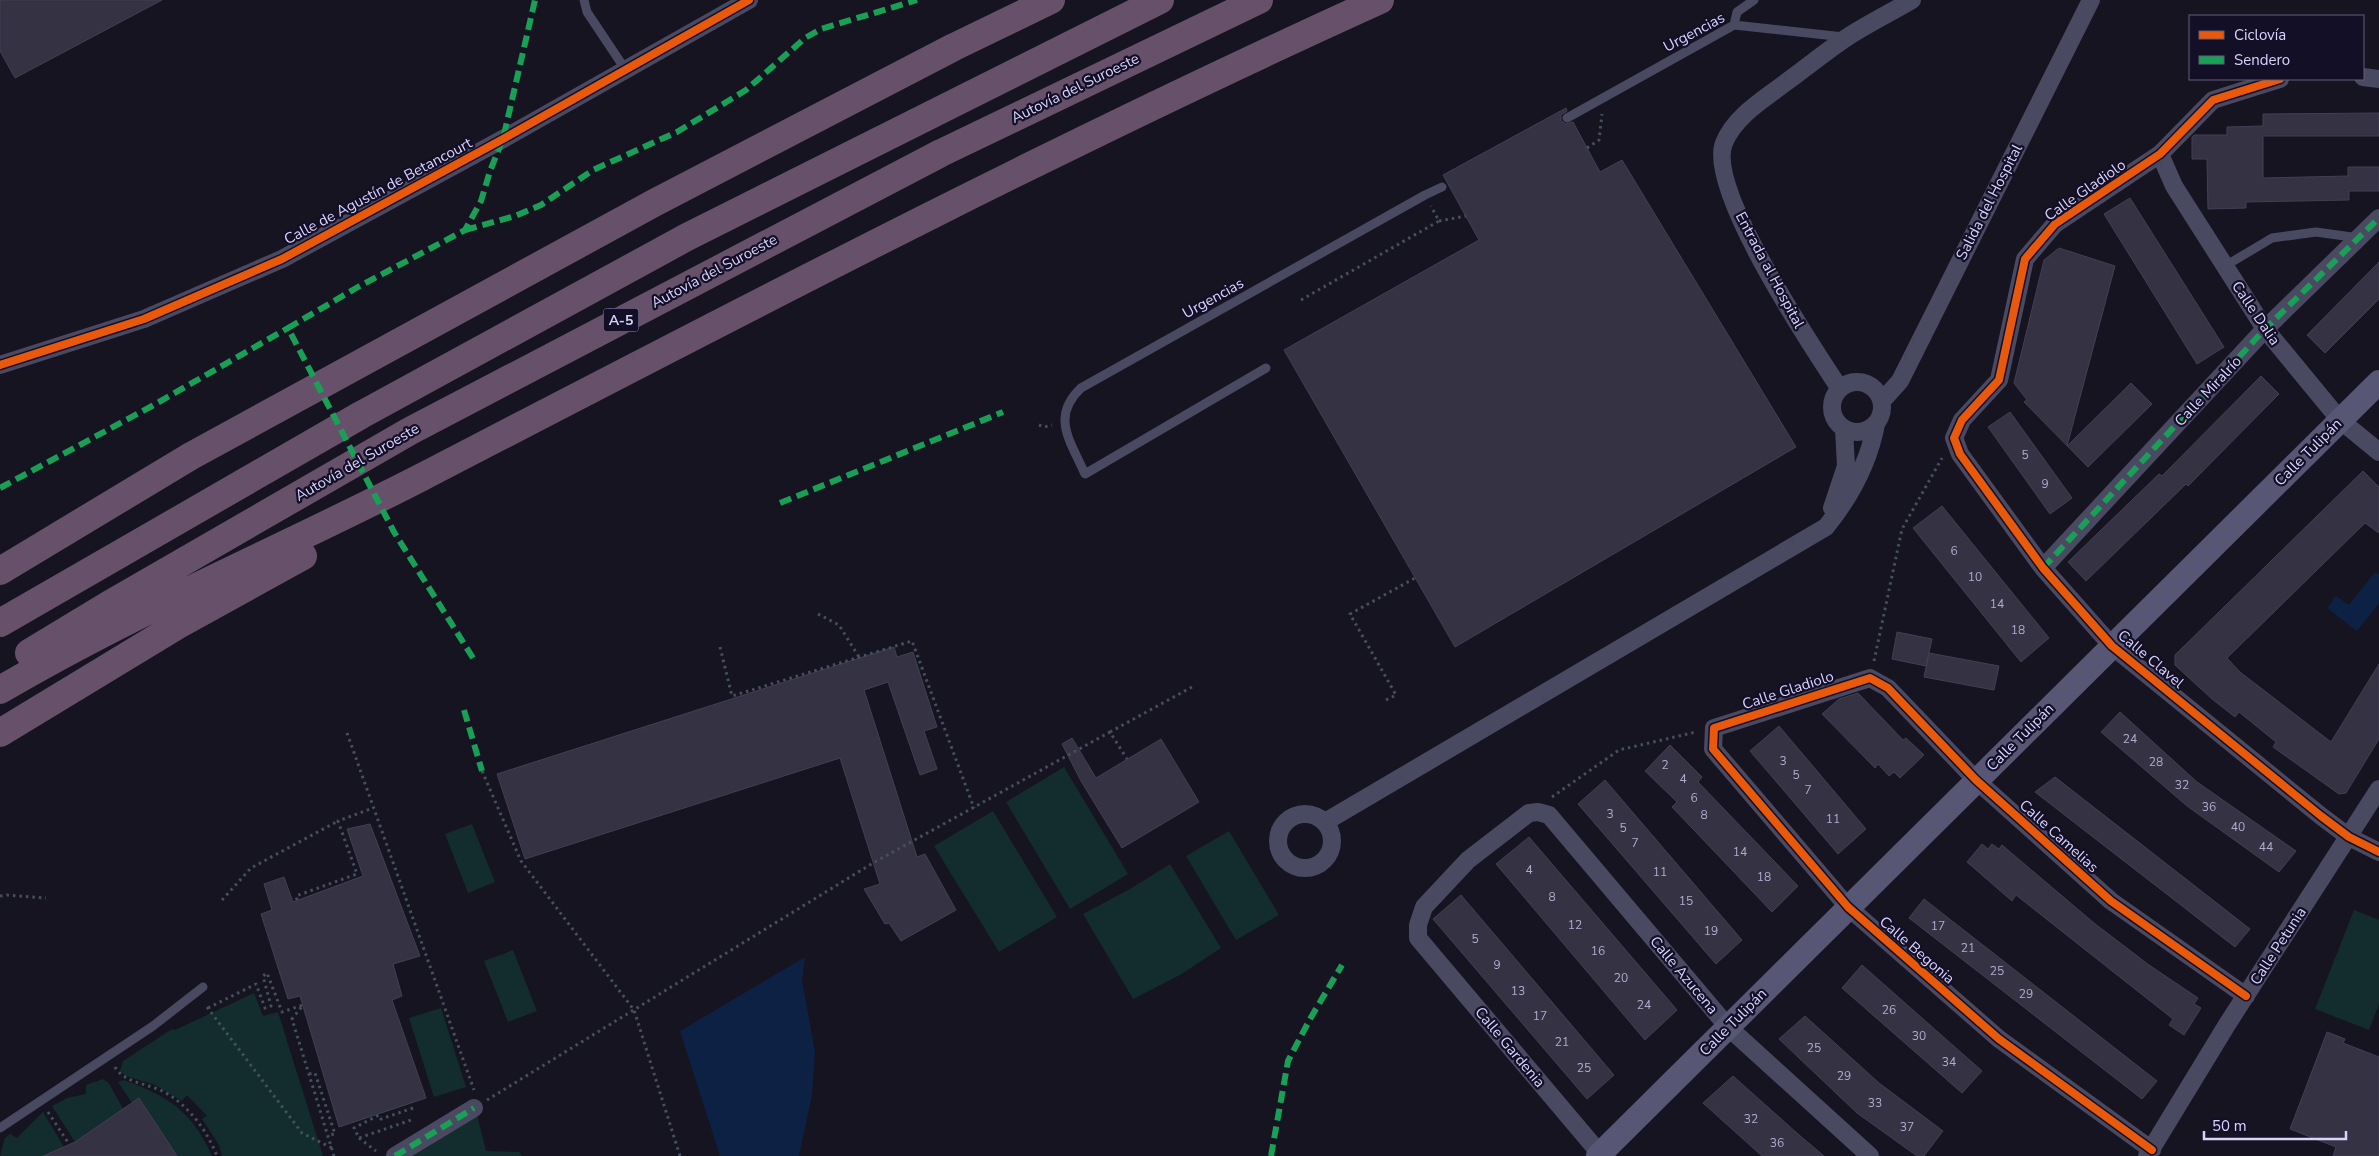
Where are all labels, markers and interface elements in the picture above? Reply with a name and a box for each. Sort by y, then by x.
street label: Urgencias [1660,7,1728,57]
legend [2189,15,2364,80]
text: Ciclovía [2234,25,2286,45]
street label: Autovía del Suroeste [1008,48,1142,128]
text: Sendero [2234,50,2290,70]
street label: Calle de Agustín de Betancourt [280,132,476,249]
street label: Salida del Hospital [1951,140,2027,263]
street label: Calle Gladiolo [2040,155,2130,225]
street label: Entrada al Hospital [1731,208,1809,332]
street label: Autovía del Suroeste [647,229,781,313]
street label: Urgencias [1179,273,1247,323]
street label: Calle Dalia [2227,277,2285,349]
road number: A-5 [604,308,638,332]
street label: Calle Miralrío [2170,351,2246,431]
street label: Calle Tulipán [2270,414,2346,490]
street label: Autovía del Suroeste [291,418,423,506]
house number: 5 [2021,447,2029,463]
house number: 9 [2041,476,2049,492]
house number: 6 [1950,543,1958,559]
house number: 10 [1968,569,1982,585]
house number: 14 [1990,596,2004,612]
house number: 18 [2011,622,2025,638]
street label: Calle Clavel [2114,625,2189,693]
street label: Calle Gladiolo [1740,666,1836,714]
street label: Calle Tulipán [1982,699,2058,775]
house number: 24 [2123,731,2137,747]
house number: 3 [1779,753,1787,769]
house number: 28 [2149,754,2163,770]
house number: 2 [1661,757,1669,773]
house number: 5 [1792,767,1800,783]
house number: 4 [1679,771,1687,787]
house number: 32 [2175,777,2189,793]
house number: 7 [1804,782,1812,798]
house number: 6 [1690,790,1698,806]
street label: Calle Camelias [2015,795,2103,877]
house number: 36 [2202,799,2216,815]
house number: 3 [1606,806,1614,822]
house number: 8 [1700,807,1708,823]
house number: 11 [1826,811,1840,827]
house number: 40 [2231,819,2245,835]
house number: 5 [1619,820,1627,836]
house number: 7 [1631,835,1639,851]
house number: 44 [2259,839,2273,855]
house number: 14 [1733,844,1747,860]
house number: 4 [1525,862,1533,878]
house number: 11 [1653,864,1667,880]
house number: 18 [1757,869,1771,885]
house number: 8 [1548,889,1556,905]
house number: 15 [1679,893,1693,909]
street label: Calle Petunia [2245,903,2311,989]
street label: Calle Begonia [1875,912,1959,988]
house number: 12 [1568,917,1582,933]
house number: 17 [1931,918,1945,934]
house number: 19 [1704,923,1718,939]
house number: 5 [1471,931,1479,947]
street label: Calle Azucena [1645,932,1723,1018]
house number: 21 [1961,940,1975,956]
house number: 16 [1591,943,1605,959]
house number: 9 [1493,957,1501,973]
house number: 25 [1990,963,2004,979]
house number: 20 [1614,970,1628,986]
house number: 13 [1511,983,1525,999]
street label: Calle Tulipán [1695,984,1771,1060]
house number: 29 [2019,986,2033,1002]
house number: 24 [1637,997,1651,1013]
house number: 26 [1882,1002,1896,1018]
street label: Calle Gardenia [1470,1003,1550,1091]
house number: 17 [1533,1008,1547,1024]
house number: 30 [1912,1028,1926,1044]
house number: 21 [1555,1034,1569,1050]
house number: 25 [1807,1040,1821,1056]
house number: 34 [1942,1054,1956,1070]
house number: 25 [1577,1060,1591,1076]
house number: 29 [1837,1068,1851,1084]
house number: 33 [1868,1095,1882,1111]
scale bar [2204,1108,2346,1140]
house number: 32 [1744,1111,1758,1127]
text: 50 m [2212,1116,2247,1136]
house number: 37 [1900,1119,1914,1135]
house number: 36 [1770,1135,1784,1151]

